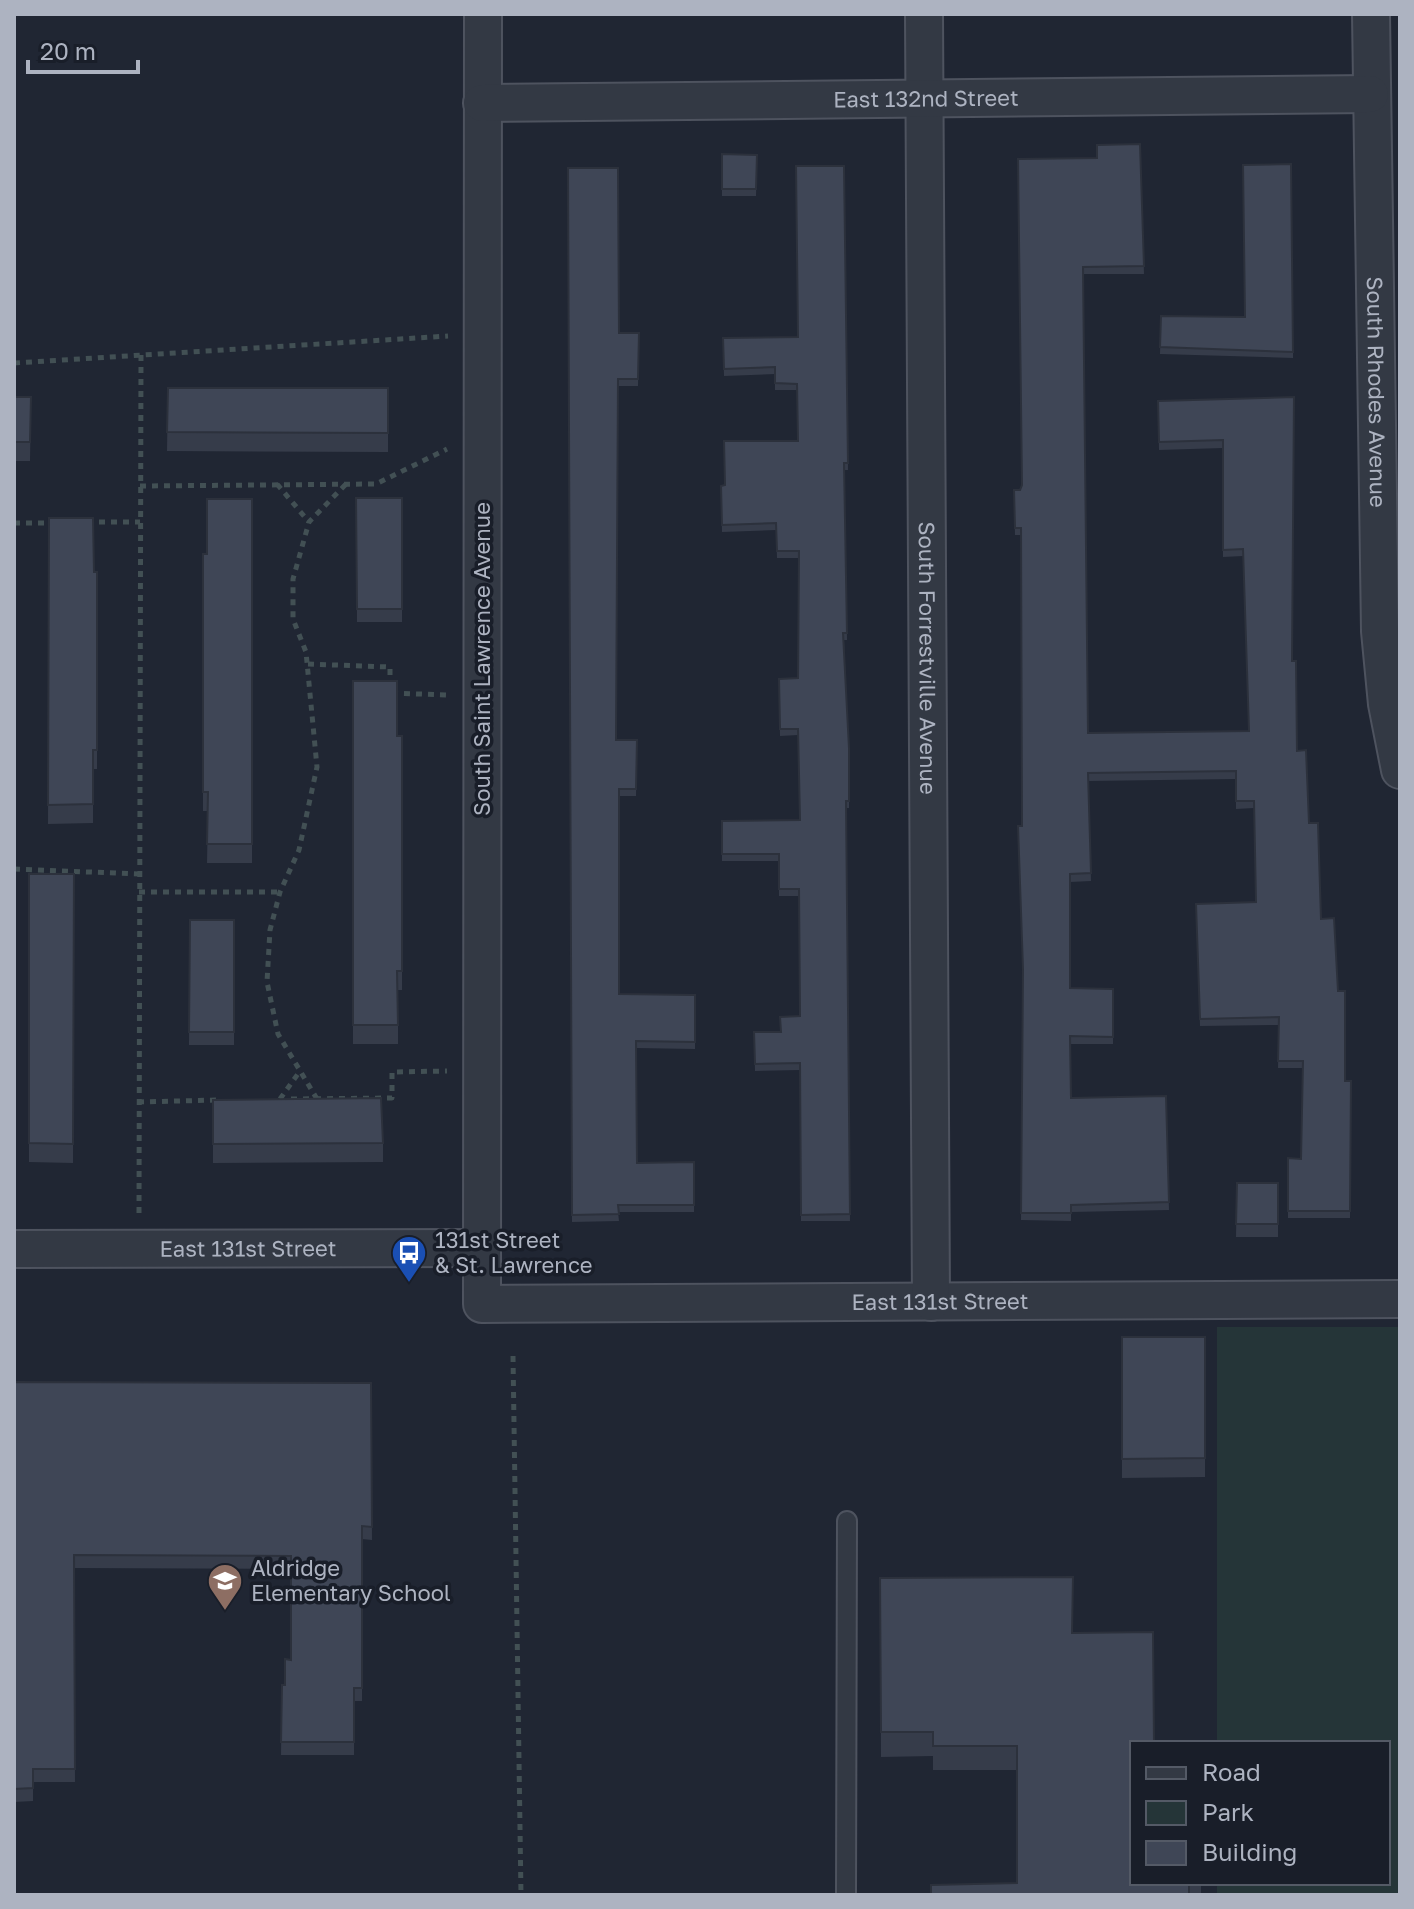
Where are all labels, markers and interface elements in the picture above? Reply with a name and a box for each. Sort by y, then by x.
scale bar [28,24,138,74]
text: 20 m [40,36,96,65]
street label: East 132nd Street [833,84,1019,112]
street label: South Rhodes Avenue [1362,276,1392,508]
street label: South Saint Lawrence Avenue [468,502,495,816]
street label: South Forrestville Avenue [914,521,942,795]
place label: 131st Street & St. Lawrence [435,1226,593,1278]
street label: East 131st Street [159,1234,337,1262]
bus stop icon: 131st Street & St. Lawrence [390,1234,428,1284]
street label: East 131st Street [851,1287,1029,1315]
place label: Aldridge Elementary School [251,1554,451,1606]
school or university icon: Aldridge Elementary School [206,1562,244,1612]
legend [1130,1741,1390,1885]
text: Road [1202,1757,1261,1786]
text: Park [1202,1797,1254,1826]
text: Building [1202,1837,1297,1866]

